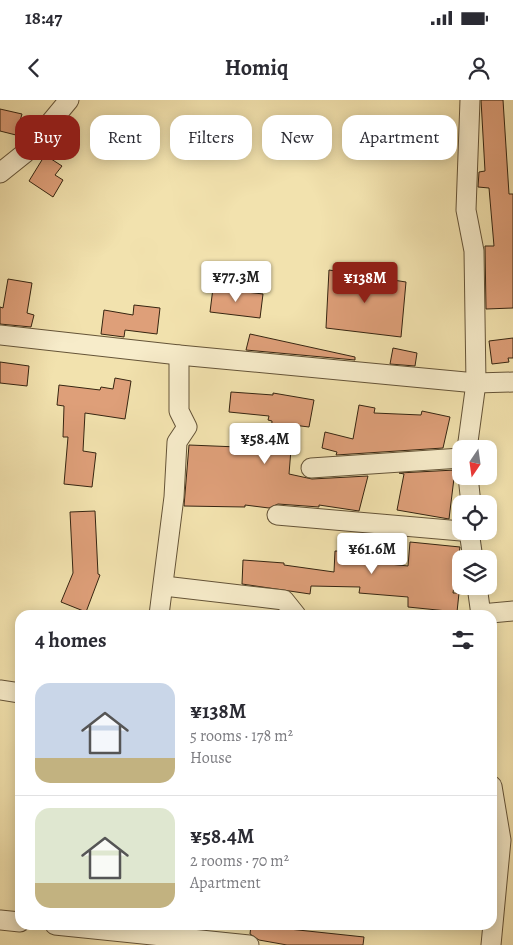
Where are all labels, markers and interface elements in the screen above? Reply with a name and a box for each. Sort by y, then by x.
text: 18:47 [25,5,63,31]
text: Homiq [225,53,288,83]
icon: back [20,54,48,82]
icon: person [465,54,493,82]
chip: Buy [15,115,80,160]
chip: Rent [90,115,160,160]
chip: Filters [170,115,252,160]
chip: New [262,115,332,160]
chip: Apartment [342,115,457,160]
pin: ¥77.3M [195,260,277,303]
pin: ¥138M [330,262,400,304]
text: ¥77.3M [212,266,260,288]
text: ¥138M [344,267,386,289]
pin: ¥58.4M [224,422,306,465]
text: ¥58.4M [240,428,290,450]
north arrow [452,440,498,485]
map controls [452,440,497,595]
button: locate [452,495,497,540]
pin: ¥61.6M [331,532,413,575]
text: ¥61.6M [348,538,396,560]
button: layers [452,550,497,595]
text: 4 homes [35,626,107,654]
icon: filters [449,626,477,654]
text: ¥138M [190,697,246,725]
icon: home [75,703,135,763]
text: 5 rooms · 178 m² [190,725,293,747]
text: House [190,747,232,769]
text: ¥58.4M [190,822,254,850]
icon: home [75,828,135,888]
text: 2 rooms · 70 m² [190,850,289,872]
text: Apartment [190,872,261,894]

